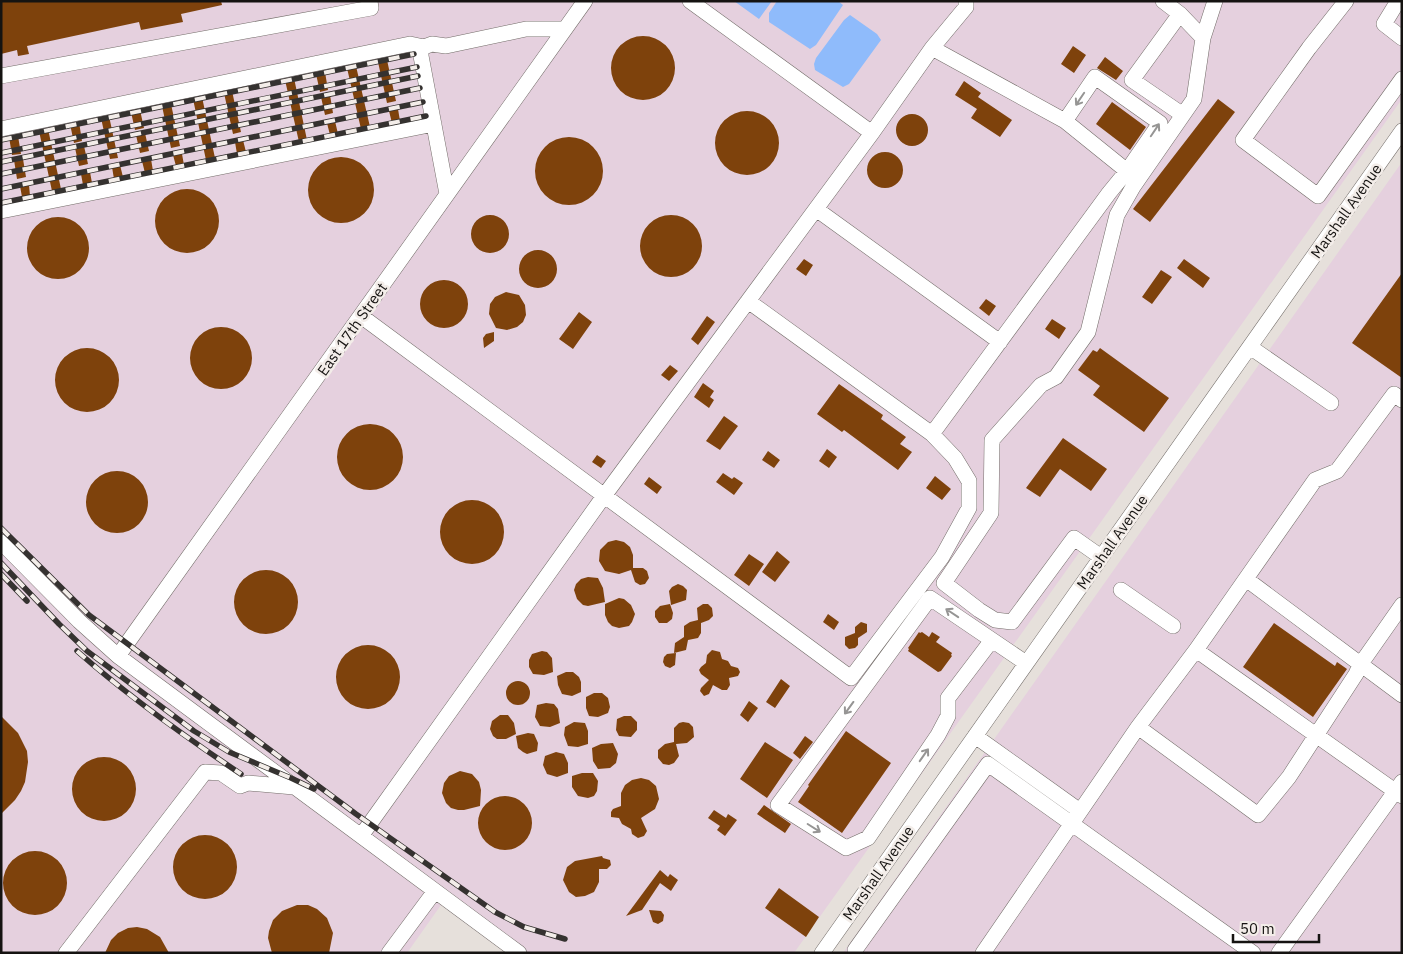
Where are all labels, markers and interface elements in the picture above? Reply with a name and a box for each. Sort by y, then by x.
one-way arrow [1075,92,1085,106]
one-way arrow [1150,124,1160,138]
street label: Marshall Avenue [1306,160,1386,262]
street label: East 17th Street [313,279,391,379]
street label: Marshall Avenue [1072,491,1152,593]
one-way arrow [945,608,959,618]
one-way arrow [844,701,854,715]
one-way arrow [919,748,929,762]
street label: Marshall Avenue [838,822,918,924]
one-way arrow [806,823,820,833]
scale bar [1233,912,1319,944]
text: 50 m [1240,919,1275,938]

